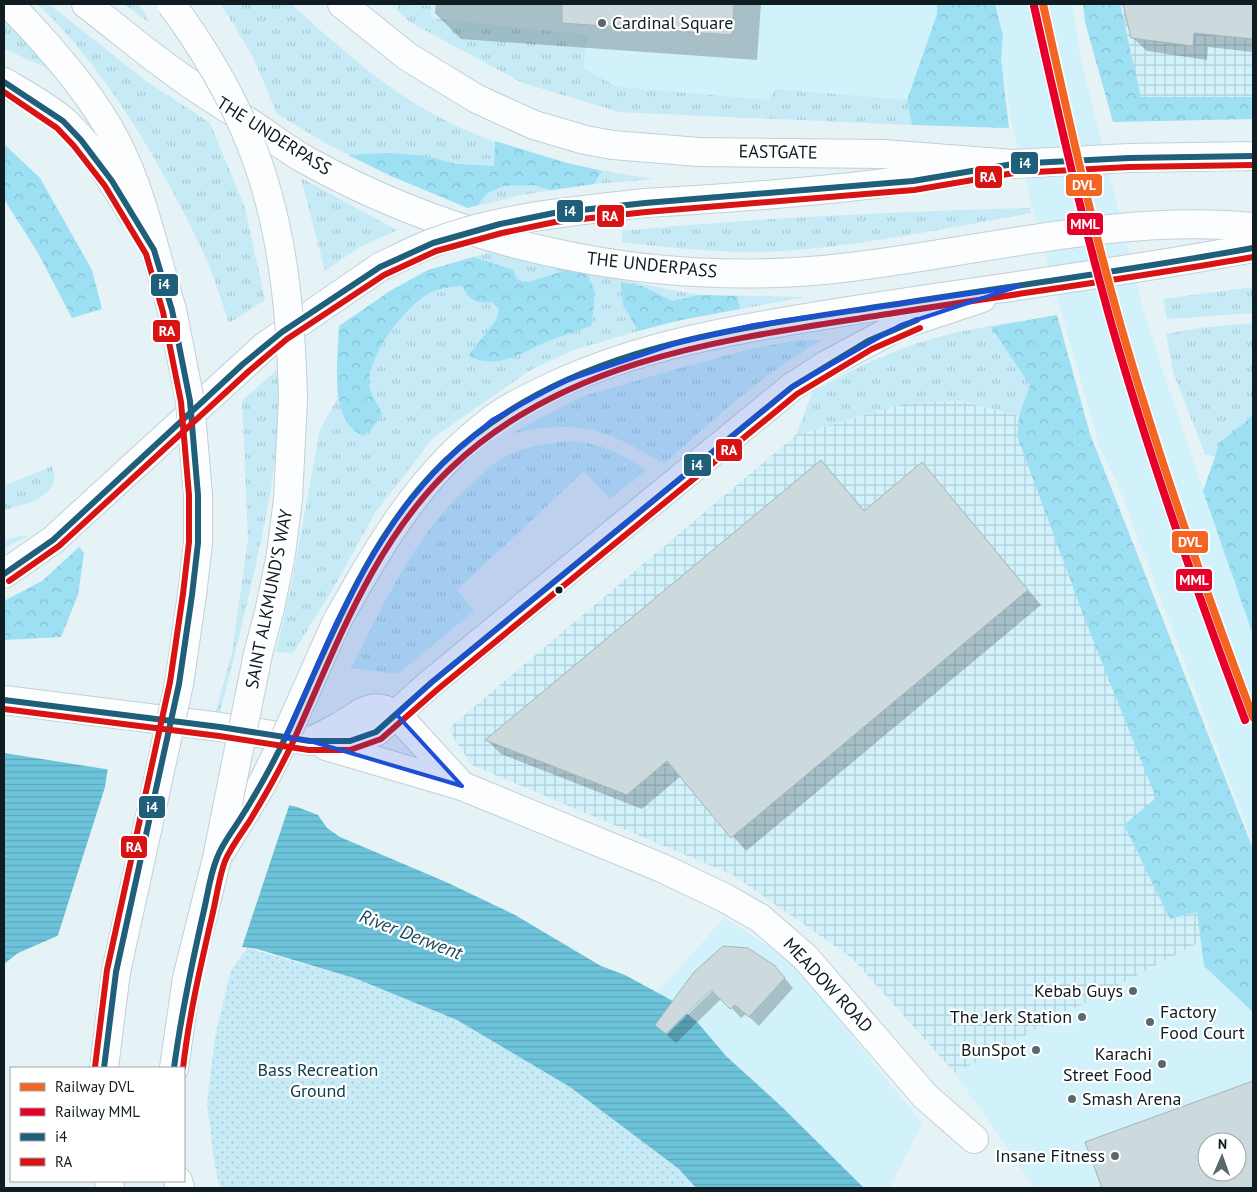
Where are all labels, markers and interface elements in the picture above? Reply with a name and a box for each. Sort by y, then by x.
place label: Cardinal Square [612,11,733,34]
marker: Cardinal Square [596,17,608,29]
street label: THE UNDERPASS [213,91,336,180]
street label: EASTGATE [738,139,818,164]
line badge: i4 [1010,151,1039,175]
text: i4 [1019,154,1031,172]
line badge: RA [974,165,1003,189]
text: RA [980,168,997,186]
line badge: DVL [1065,173,1103,197]
text: DVL [1072,176,1097,194]
line badge: i4 [556,199,584,223]
text: i4 [564,202,576,220]
line badge: RA [596,204,625,228]
text: RA [602,207,619,225]
line badge: MML [1066,212,1104,236]
text: MML [1070,215,1101,233]
street label: THE UNDERPASS [586,246,718,283]
line badge: i4 [150,273,179,297]
text: i4 [158,275,170,293]
line badge: RA [152,319,181,343]
text: RA [159,322,176,340]
line badge: RA [715,438,743,462]
text: RA [721,441,738,459]
line badge: i4 [683,453,712,477]
text: i4 [691,456,703,474]
street label: SAINT ALKMUND'S WAY [240,507,297,691]
line badge: DVL [1171,530,1209,554]
text: DVL [1178,533,1203,551]
line badge: MML [1175,568,1213,592]
text: MML [1179,571,1210,589]
unlabelled marker [554,585,564,595]
line badge: i4 [138,795,166,819]
text: i4 [146,798,158,816]
line badge: RA [120,835,148,859]
text: RA [126,838,143,856]
water label: River Derwent [356,903,467,965]
street label: MEADOW ROAD [779,932,878,1037]
place label: Kebab Guys [1034,979,1123,1002]
marker: Kebab Guys [1127,985,1139,997]
place label: Factory Food Court [1160,1000,1245,1044]
place label: The Jerk Station [950,1005,1072,1028]
marker: The Jerk Station [1076,1011,1088,1023]
marker: Factory Food Court [1144,1016,1156,1028]
place label: BunSpot [961,1038,1026,1061]
place label: Karachi Street Food [1063,1042,1152,1086]
marker: BunSpot [1030,1044,1042,1056]
park label: Bass Recreation Ground [258,1058,378,1102]
marker: Karachi Street Food [1156,1058,1168,1070]
legend [10,1067,185,1182]
text: Railway DVL [55,1077,134,1096]
place label: Smash Arena [1082,1087,1181,1110]
marker: Smash Arena [1066,1093,1078,1105]
text: Railway MML [55,1102,140,1121]
text: i4 [55,1127,67,1146]
north arrow [1197,1132,1247,1182]
text: N [1218,1135,1227,1153]
place label: Insane Fitness [995,1144,1105,1167]
marker: Insane Fitness [1109,1150,1121,1162]
text: RA [55,1152,73,1171]

